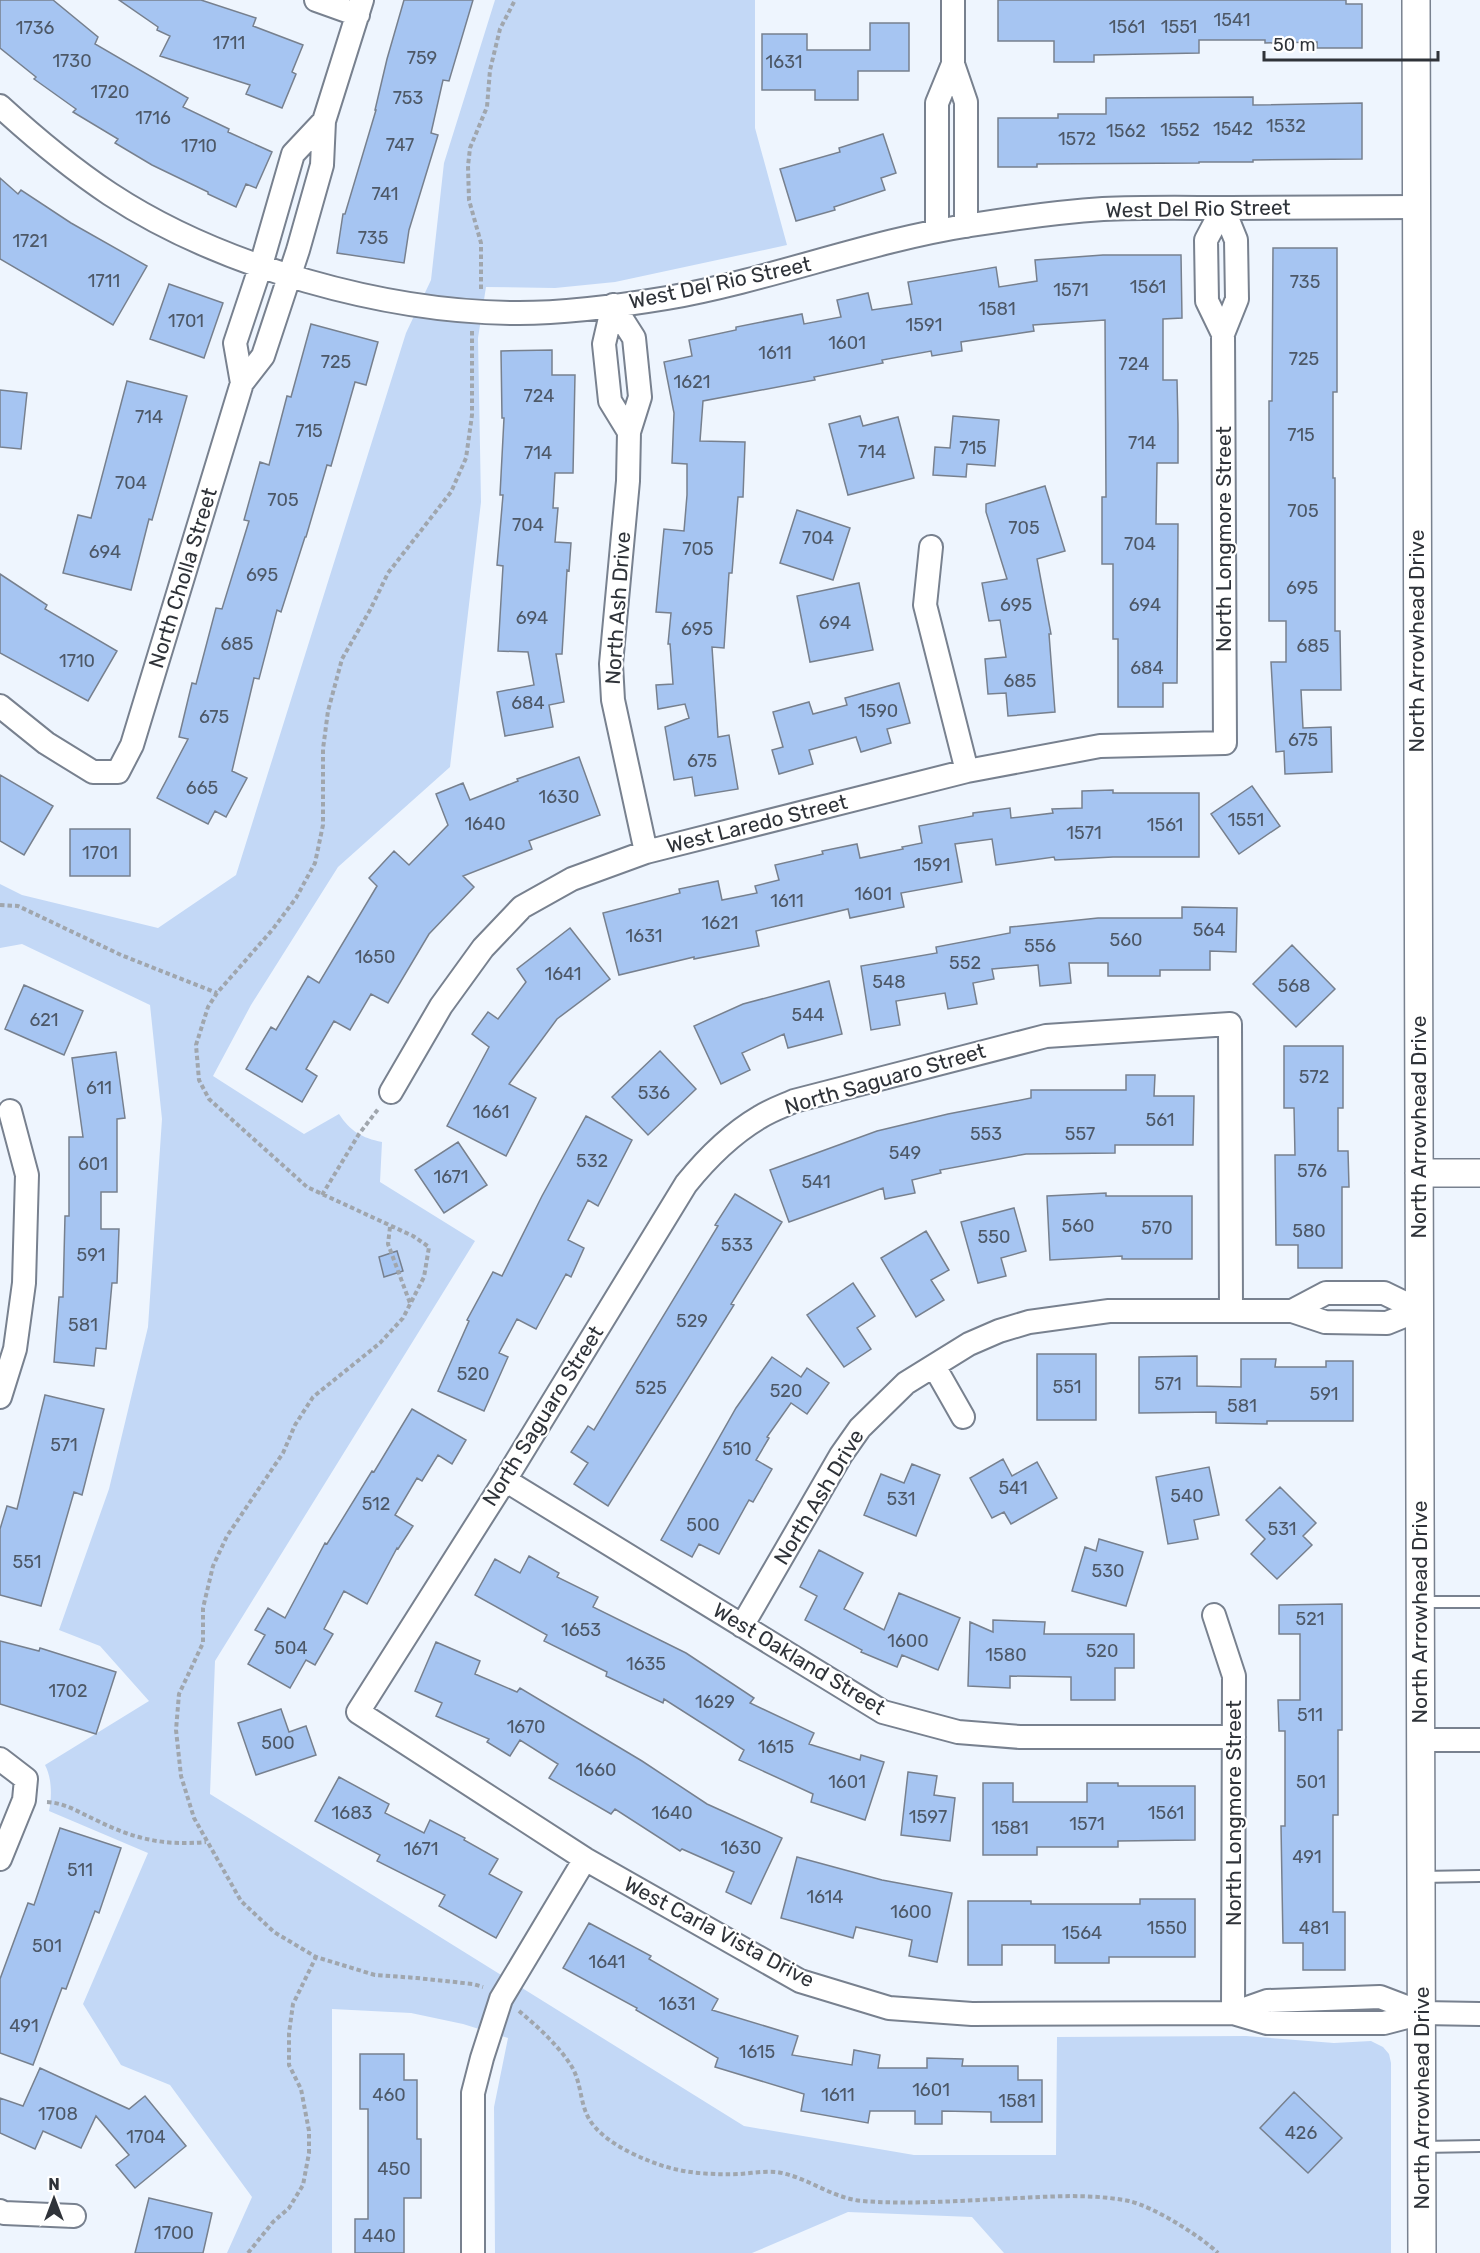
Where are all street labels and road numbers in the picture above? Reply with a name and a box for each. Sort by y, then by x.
street label: West Del Rio Street [1105,194,1291,223]
street label: West Del Rio Street [627,251,813,314]
street label: North Longmore Street [1211,426,1236,652]
street label: North Cholla Street [143,485,222,671]
street label: North Arrowhead Drive [1404,530,1429,752]
street label: North Ash Drive [600,531,635,685]
street label: West Laredo Street [664,789,850,858]
street label: North Arrowhead Drive [1406,1016,1431,1238]
street label: North Saguaro Street [781,1038,988,1119]
street label: North Saguaro Street [477,1321,608,1511]
street label: North Ash Drive [768,1425,869,1569]
street label: North Arrowhead Drive [1407,1501,1432,1723]
street label: West Oakland Street [709,1597,890,1720]
street label: North Longmore Street [1221,1700,1246,1926]
street label: West Carla Vista Drive [620,1871,819,1992]
street label: North Arrowhead Drive [1409,1987,1434,2209]

